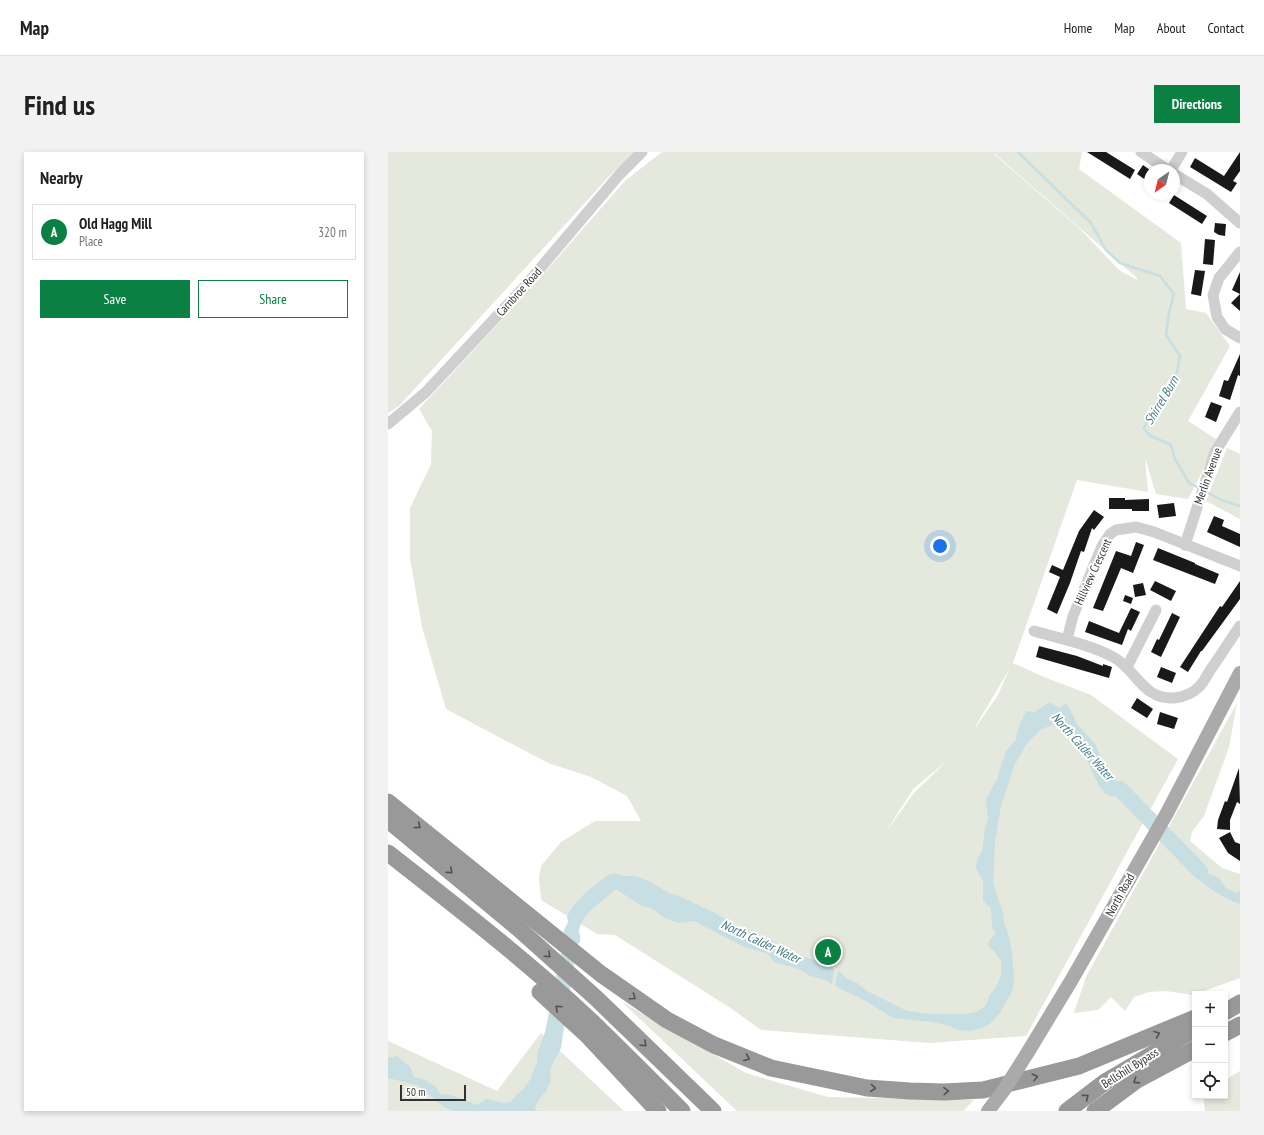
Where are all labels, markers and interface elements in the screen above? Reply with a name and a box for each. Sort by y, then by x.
text: Map [20,16,49,40]
text: Home [1064,19,1092,37]
text: Map [1114,19,1135,37]
text: About [1157,19,1186,37]
text: Contact [1208,19,1244,37]
button: Directions [1154,85,1240,123]
text: Find us [24,86,95,123]
north arrow [1144,164,1180,200]
text: Nearby [40,167,83,189]
text: Old Hagg Mill [79,214,152,233]
text: A [51,224,57,241]
text: 320 m [318,224,347,241]
text: Place [79,233,103,250]
street label: Carnbroe Road [493,264,544,319]
button: Save [40,280,190,318]
button: Share [198,280,348,318]
water label: Shirrel Burn [1140,372,1183,428]
street label: Merlin Avenue [1190,445,1225,506]
your location [930,536,950,556]
street label: Hillview Crescent [1071,536,1115,607]
water label: North Calder Water [1048,709,1119,786]
one-way arrow [414,821,421,828]
one-way arrow [446,867,453,874]
street label: North Road [1102,871,1137,919]
water label: North Calder Water [718,916,805,968]
pin: A [815,937,841,967]
one-way arrow [543,950,551,958]
map controls [1192,991,1228,1099]
button: + [1192,991,1228,1027]
one-way arrow [629,992,636,999]
one-way arrow [555,1006,563,1013]
button: − [1192,1027,1228,1063]
one-way arrow [1153,1030,1160,1038]
one-way arrow [639,1039,647,1047]
street label: Bellshill Bypass [1098,1044,1161,1091]
one-way arrow [744,1054,751,1062]
button: locate [1192,1063,1228,1099]
one-way arrow [1031,1073,1038,1082]
one-way arrow [1133,1076,1140,1084]
scale bar [400,1083,466,1102]
one-way arrow [870,1084,876,1093]
text: 50 m [406,1085,425,1099]
one-way arrow [943,1087,949,1096]
one-way arrow [1081,1095,1088,1102]

